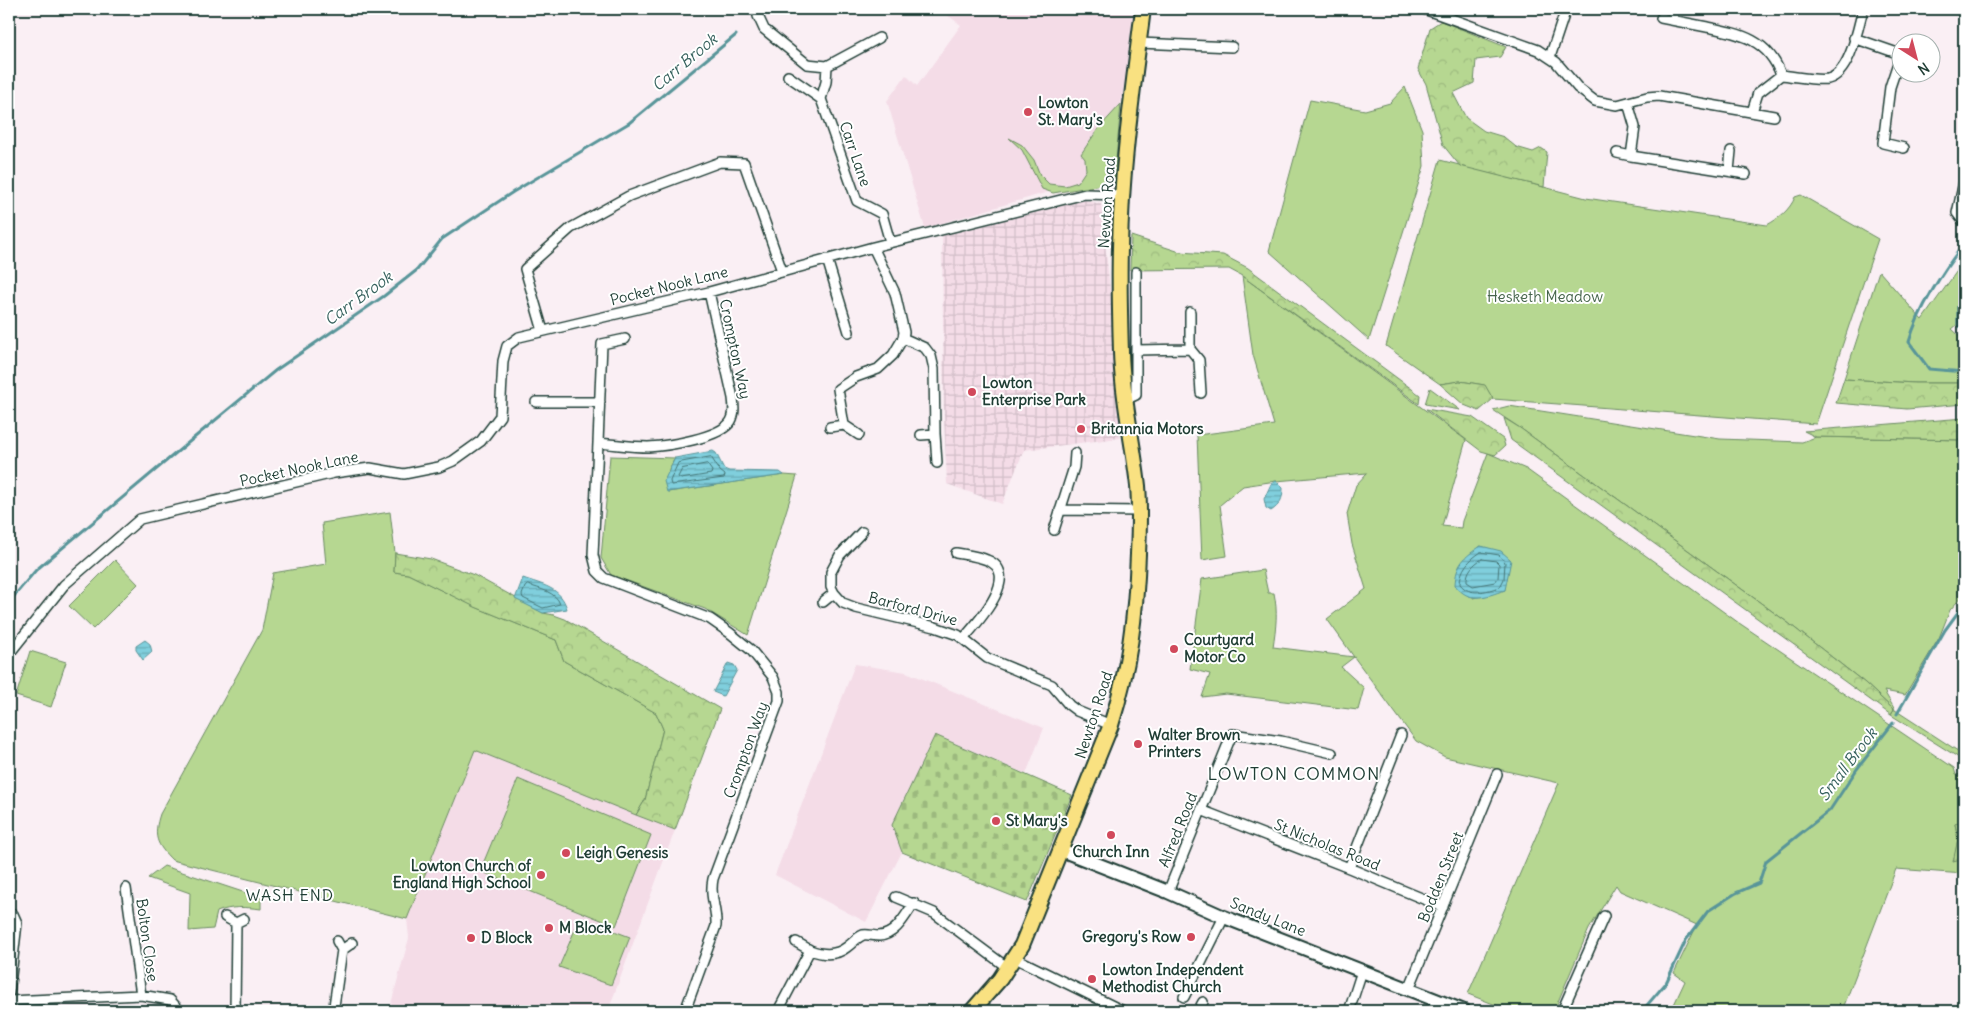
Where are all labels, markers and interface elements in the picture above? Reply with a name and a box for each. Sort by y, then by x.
water label: Carr Brook [647,28,722,95]
north arrow [1890,32,1940,82]
text: N [1914,58,1933,79]
place label: Lowton St. Mary's [1038,93,1103,130]
marker: Lowton St. Mary's [1022,106,1034,118]
street label: Carr Lane [835,119,875,189]
street label: Newton Road [1094,157,1119,249]
street label: Pocket Nook Lane [608,262,730,309]
water label: Carr Brook [320,265,397,329]
park label: Hesketh Meadow [1487,287,1603,306]
street label: Crompton Way [716,297,755,401]
place label: Lowton Enterprise Park [982,373,1086,410]
marker: Lowton Enterprise Park [966,386,978,398]
place label: Britannia Motors [1091,419,1204,438]
marker: Britannia Motors [1075,423,1087,435]
street label: Pocket Nook Lane [238,447,360,490]
street label: Barford Drive [866,587,960,630]
place label: Courtyard Motor Co [1184,630,1254,666]
marker: Courtyard Motor Co [1168,643,1180,655]
street label: Newton Road [1070,668,1117,761]
street label: Crompton Way [719,699,772,801]
water label: Small Brook [1813,722,1882,804]
place label: Walter Brown Printers [1148,725,1241,761]
marker: Walter Brown Printers [1132,738,1144,750]
district label: LOWTON COMMON [1208,762,1380,785]
street label: Alfred Road [1154,789,1201,870]
place label: St Mary's [1006,811,1068,831]
marker: St Mary's [990,815,1002,827]
street label: St Nicholas Road [1271,815,1383,874]
marker: Church Inn [1105,829,1117,841]
street label: Bodden Street [1414,829,1467,925]
place label: Church Inn [1073,842,1150,861]
place label: Leigh Genesis [576,843,669,863]
marker: Leigh Genesis [560,847,572,859]
place label: Lowton Church of England High School [393,856,532,893]
marker: Lowton Church of England High School [535,869,547,881]
district label: WASH END [246,885,334,905]
street label: Sandy Lane [1228,893,1309,940]
street label: Bolton Close [132,897,163,983]
place label: M Block [559,918,612,937]
marker: M Block [543,922,555,934]
place label: Gregory's Row [1082,927,1181,947]
place label: D Block [481,928,532,947]
marker: Gregory's Row [1185,931,1197,943]
marker: D Block [465,932,477,944]
place label: Lowton Independent Methodist Church [1102,960,1245,996]
marker: Lowton Independent Methodist Church [1086,973,1098,985]

